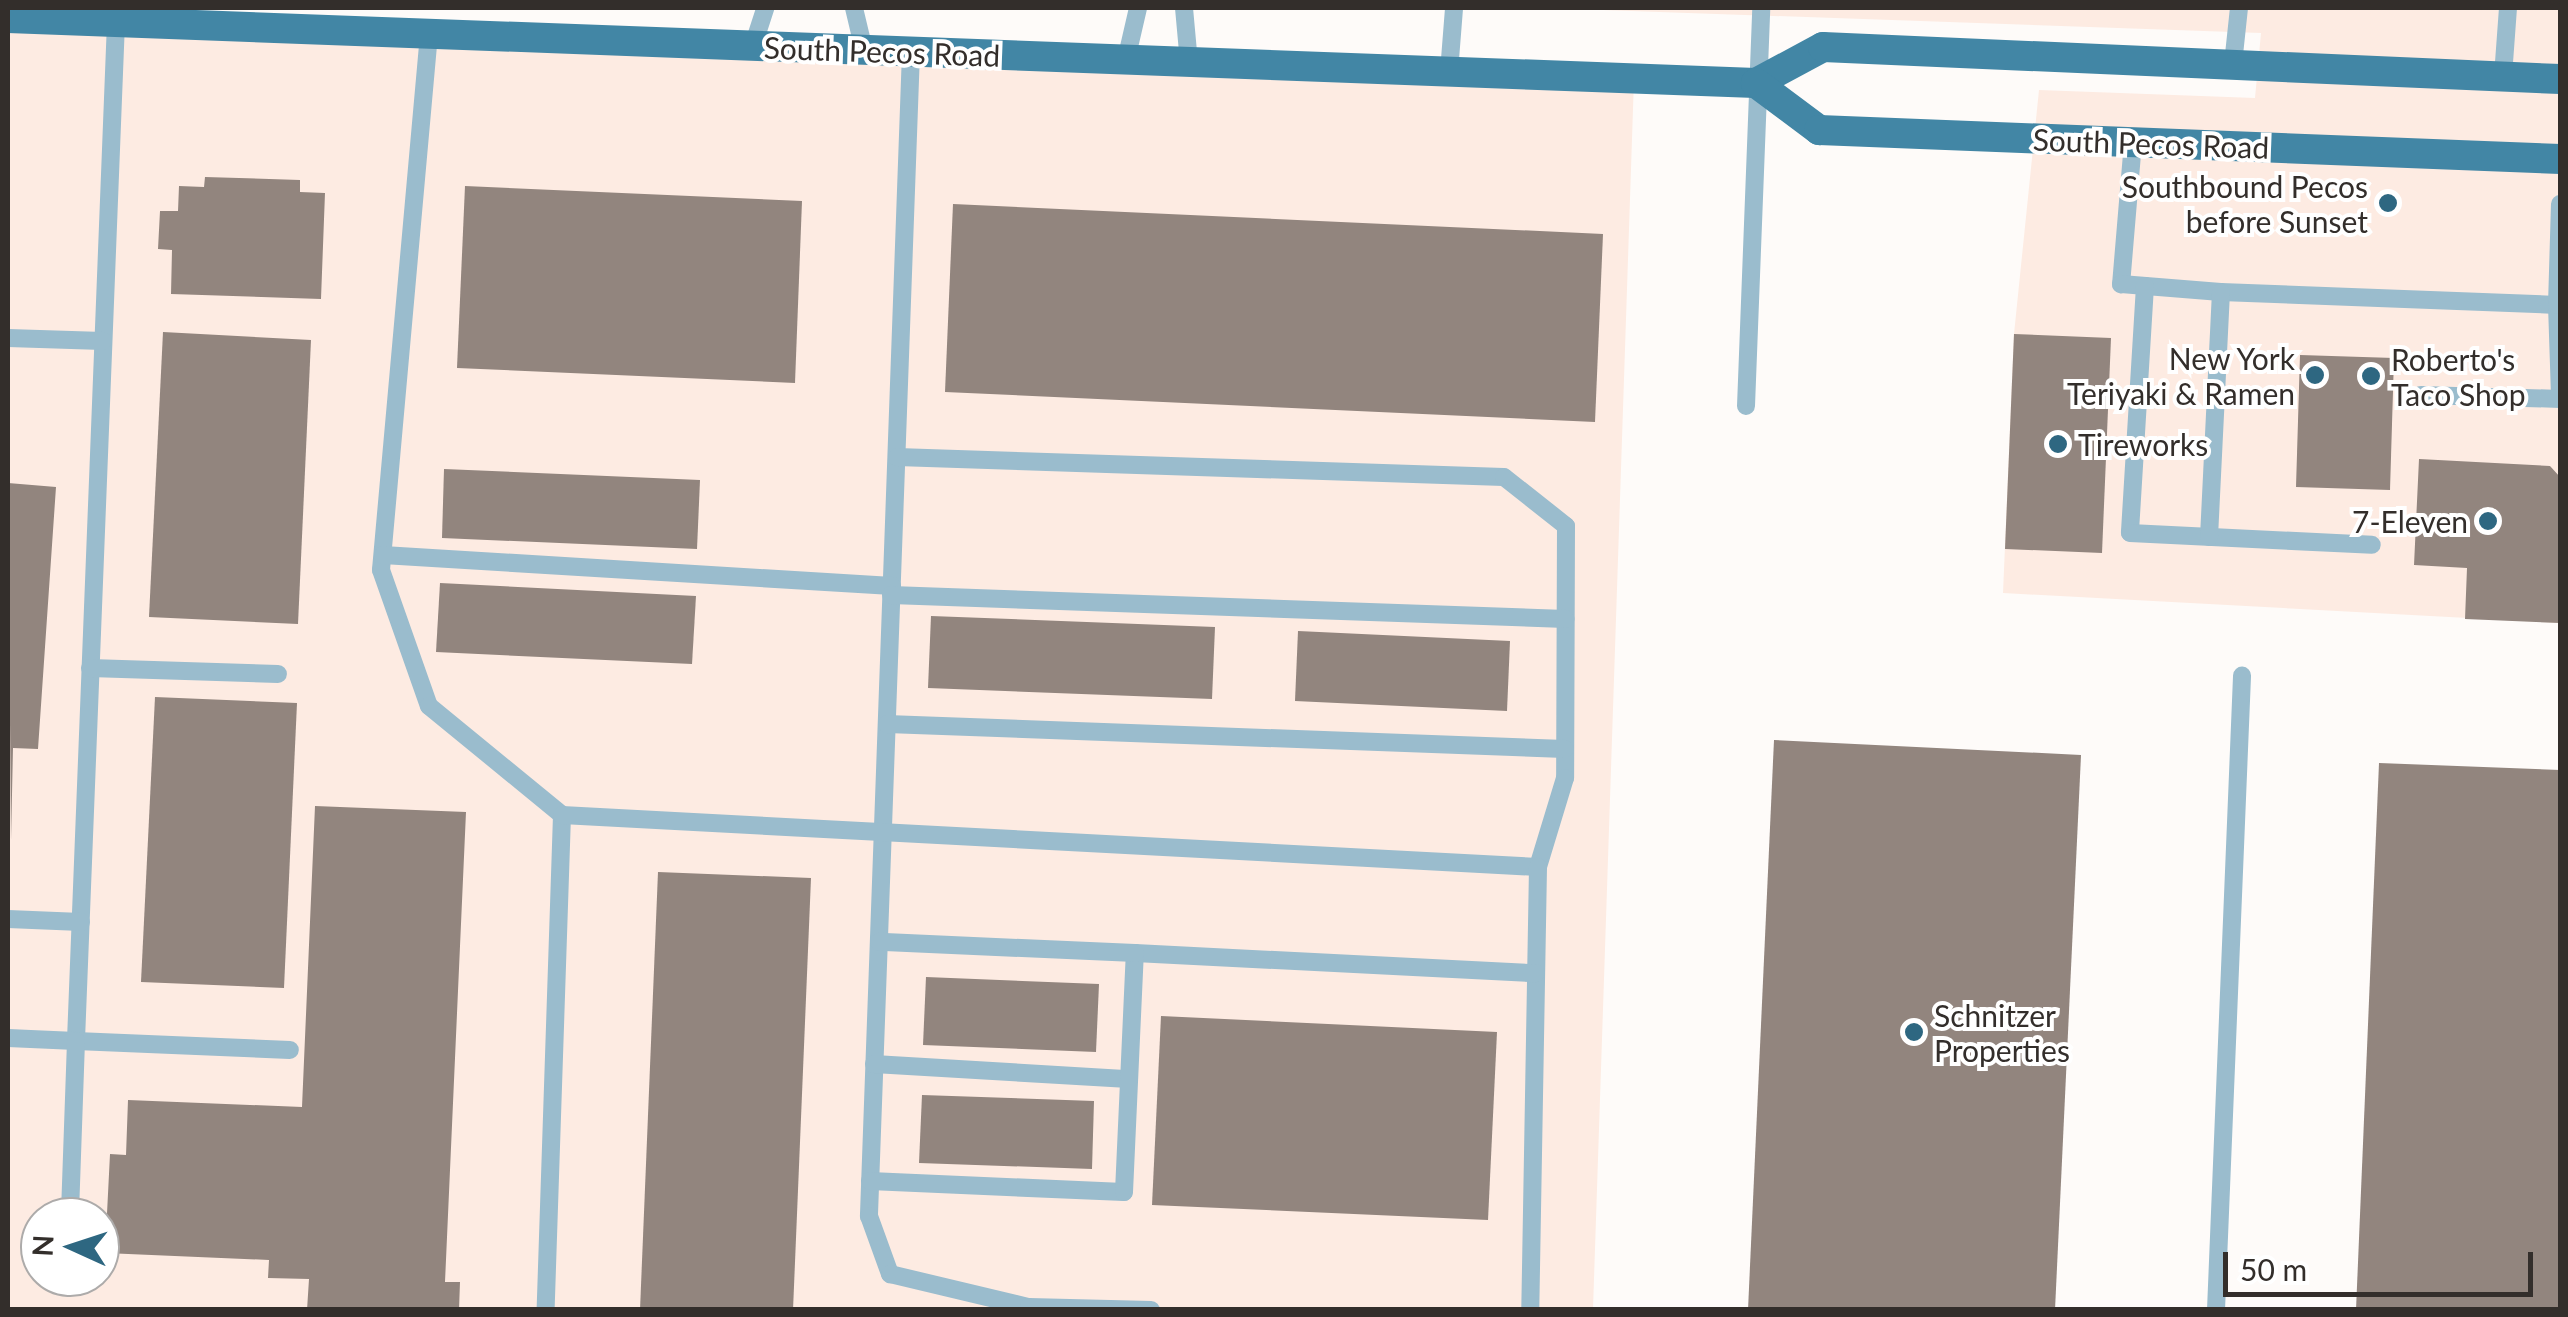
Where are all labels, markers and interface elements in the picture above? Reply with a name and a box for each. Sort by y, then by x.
street label: South Pecos Road [763,29,1001,73]
street label: South Pecos Road [2032,121,2270,165]
place label: Southbound Pecos before Sunset [2122,168,2368,238]
marker: Southbound Pecos before Sunset [2377,192,2399,214]
place label: New York Teriyaki & Ramen [2067,340,2295,410]
place label: Roberto's Taco Shop [2391,341,2526,412]
marker: New York Teriyaki & Ramen [2304,364,2326,386]
marker: Roberto's Taco Shop [2360,365,2382,387]
place label: Tireworks [2078,426,2208,462]
marker: Tireworks [2047,433,2069,455]
place label: 7-Eleven [2352,503,2468,539]
marker: 7-Eleven [2477,510,2499,532]
place label: Schnitzer Properties [1934,997,2070,1068]
marker: Schnitzer Properties [1903,1021,1925,1043]
north arrow [20,1197,120,1297]
scale bar [2228,1232,2538,1294]
text: N [24,1234,60,1257]
text: 50 m [2240,1251,2307,1287]

